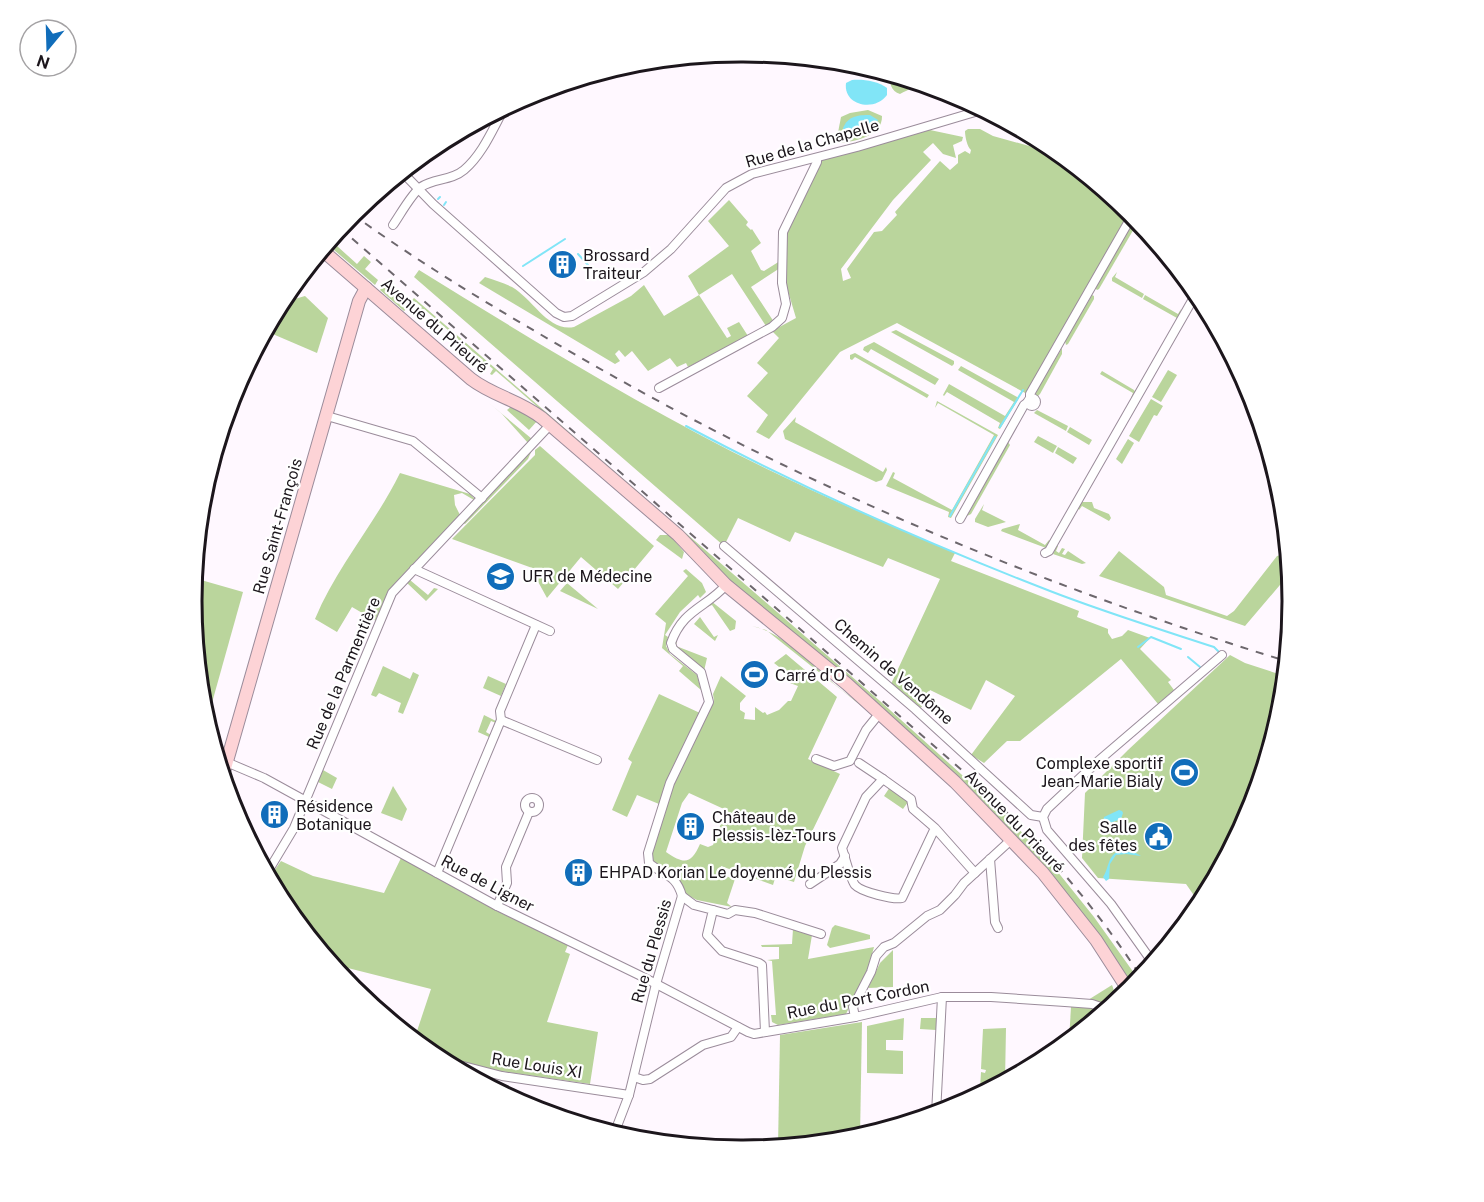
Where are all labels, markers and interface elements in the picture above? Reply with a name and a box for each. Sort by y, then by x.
north arrow [18,18,78,78]
text: N [34,51,52,73]
street label: Rue de la Chapelle [743,115,881,172]
place label: Brossard Traiteur [583,246,650,283]
building icon: Brossard Traiteur [546,248,578,280]
street label: Avenue du Prieuré [377,274,492,377]
street label: Rue Saint-François [249,456,306,596]
school or university icon: UFR de Médecine [485,560,517,592]
place label: UFR de Médecine [522,567,652,586]
street label: Rue de la Parmentière [303,594,384,752]
street label: Chemin de Vendôme [830,614,957,728]
sports icon: Carré d'O [738,659,770,691]
place label: Carré d'O [775,666,845,685]
place label: Complexe sportif Jean-Marie Bialy [1036,754,1163,791]
sports icon: Complexe sportif Jean-Marie Bialy [1168,756,1200,788]
street label: Avenue du Prieuré [961,766,1068,877]
place label: Résidence Botanique [296,797,373,834]
building icon: Résidence Botanique [259,799,291,831]
place label: Château de Plessis-lèz-Tours [712,808,836,845]
building icon: Château de Plessis-lèz-Tours [675,810,707,842]
place label: Salle des fêtes [1068,818,1137,855]
public building icon: Salle des fêtes [1142,820,1174,852]
street label: Rue de Ligner [438,851,538,916]
building icon: EHPAD Korian Le doyenné du Plessis [562,856,594,888]
place label: EHPAD Korian Le doyenné du Plessis [599,863,872,882]
street label: Rue du Plessis [628,897,675,1005]
street label: Rue du Port Cordon [785,976,931,1023]
street label: Rue Louis XI [490,1049,584,1082]

